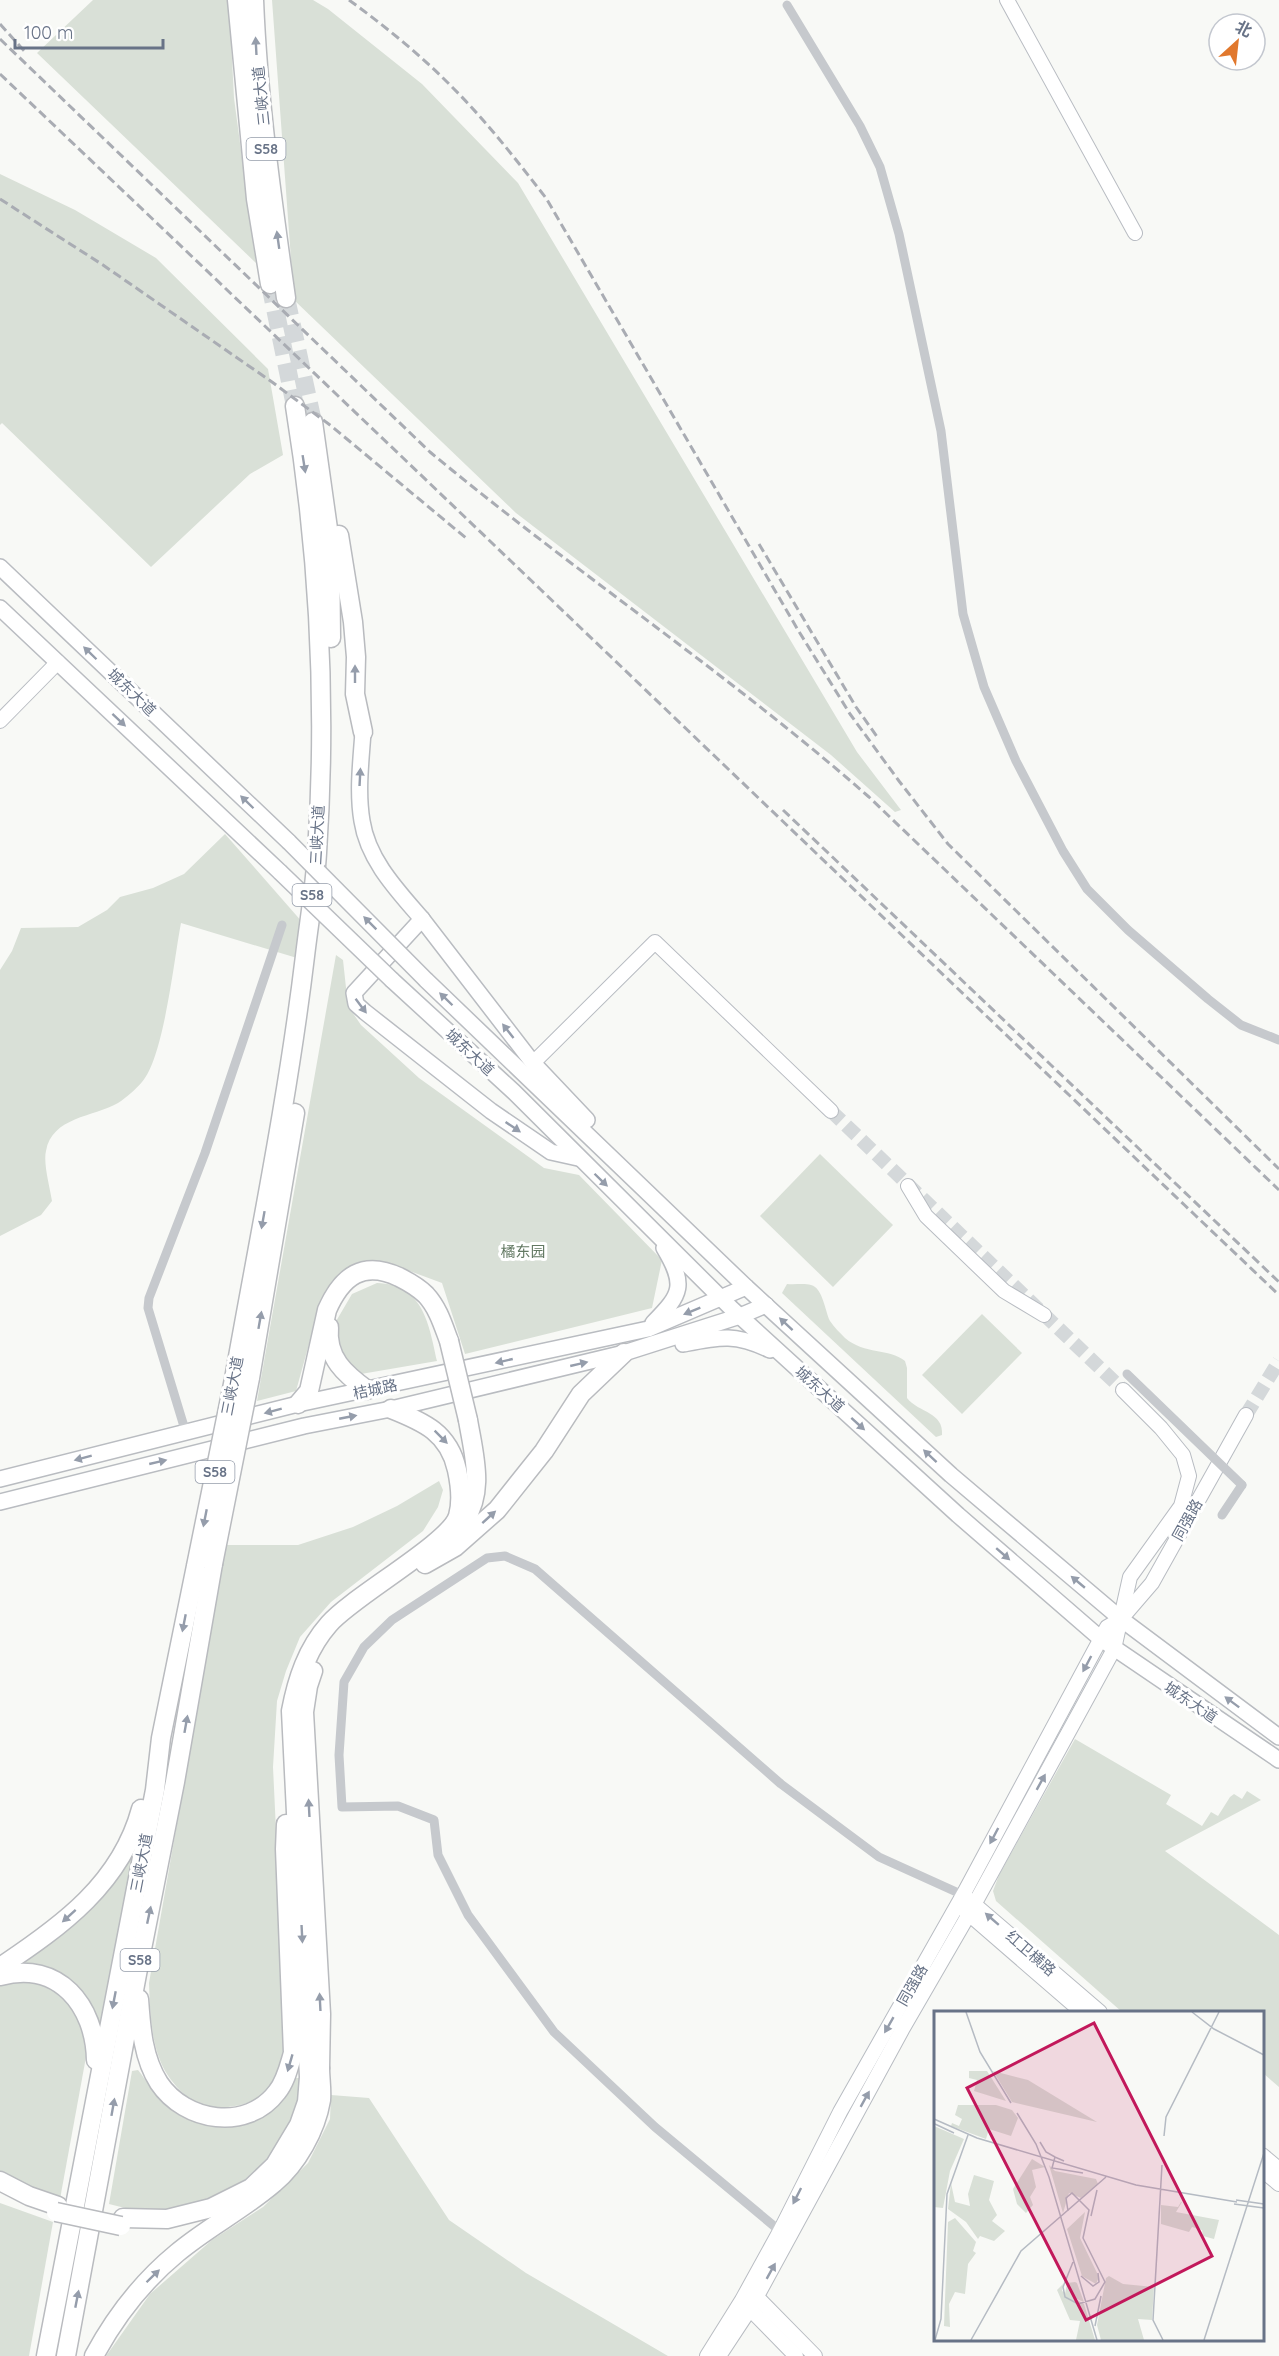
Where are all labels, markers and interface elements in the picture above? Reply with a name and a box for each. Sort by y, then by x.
scale bar [15,12,164,50]
north arrow [1207,12,1267,72]
text: 北 [1232,16,1255,41]
text: 100 m [24,21,73,44]
one-way arrow [252,37,261,56]
street label: 三峡大道 [248,65,274,127]
road number: S58 [246,138,286,160]
one-way arrow [273,230,282,249]
one-way arrow [300,454,309,473]
one-way arrow [83,646,98,660]
street label: 城东大道 [104,664,160,720]
one-way arrow [351,665,360,684]
one-way arrow [111,713,126,727]
one-way arrow [356,767,365,786]
one-way arrow [239,795,254,809]
street label: 三峡大道 [306,805,328,865]
road number: S58 [292,884,332,906]
one-way arrow [363,917,377,931]
one-way arrow [440,993,454,1007]
one-way arrow [355,998,367,1014]
one-way arrow [502,1023,515,1039]
street label: 城东大道 [442,1025,498,1079]
one-way arrow [505,1121,521,1132]
one-way arrow [593,1172,607,1186]
one-way arrow [258,1211,267,1230]
park label: 橘东园 [500,1242,546,1261]
one-way arrow [683,1306,701,1316]
one-way arrow [256,1310,265,1329]
one-way arrow [779,1318,794,1331]
street label: 三峡大道 [217,1355,247,1417]
one-way arrow [495,1356,513,1366]
one-way arrow [570,1358,588,1368]
street label: 城东大道 [791,1362,849,1416]
street label: 桔城路 [351,1375,399,1403]
one-way arrow [264,1407,282,1416]
one-way arrow [339,1412,358,1421]
one-way arrow [850,1417,865,1430]
one-way arrow [433,1430,447,1444]
one-way arrow [922,1449,937,1463]
one-way arrow [74,1453,93,1463]
one-way arrow [149,1457,168,1467]
road number: S58 [196,1461,234,1483]
street label: 同强路 [1168,1496,1206,1544]
one-way arrow [200,1509,210,1527]
one-way arrow [481,1511,496,1524]
one-way arrow [995,1547,1010,1560]
one-way arrow [1070,1576,1086,1589]
one-way arrow [179,1614,188,1633]
one-way arrow [1082,1656,1092,1673]
street label: 城东大道 [1161,1677,1221,1727]
one-way arrow [1224,1696,1240,1708]
one-way arrow [181,1714,190,1733]
one-way arrow [1036,1773,1046,1790]
one-way arrow [305,1798,314,1817]
one-way arrow [989,1828,999,1845]
street label: 三峡大道 [126,1832,156,1894]
one-way arrow [145,1906,154,1925]
one-way arrow [62,1909,77,1922]
one-way arrow [985,1913,1000,1926]
one-way arrow [298,1925,307,1944]
street label: 红卫横路 [1002,1926,1060,1980]
road number: S58 [120,1949,160,1971]
street label: 同强路 [893,1961,931,2009]
one-way arrow [109,1991,118,2010]
one-way arrow [315,1993,325,2012]
inset map [934,2011,1264,2341]
one-way arrow [884,2016,894,2033]
one-way arrow [285,2054,294,2072]
one-way arrow [860,2090,870,2107]
one-way arrow [108,2097,117,2116]
one-way arrow [792,2188,802,2205]
one-way arrow [766,2262,776,2279]
one-way arrow [146,2269,160,2283]
one-way arrow [73,2289,82,2308]

